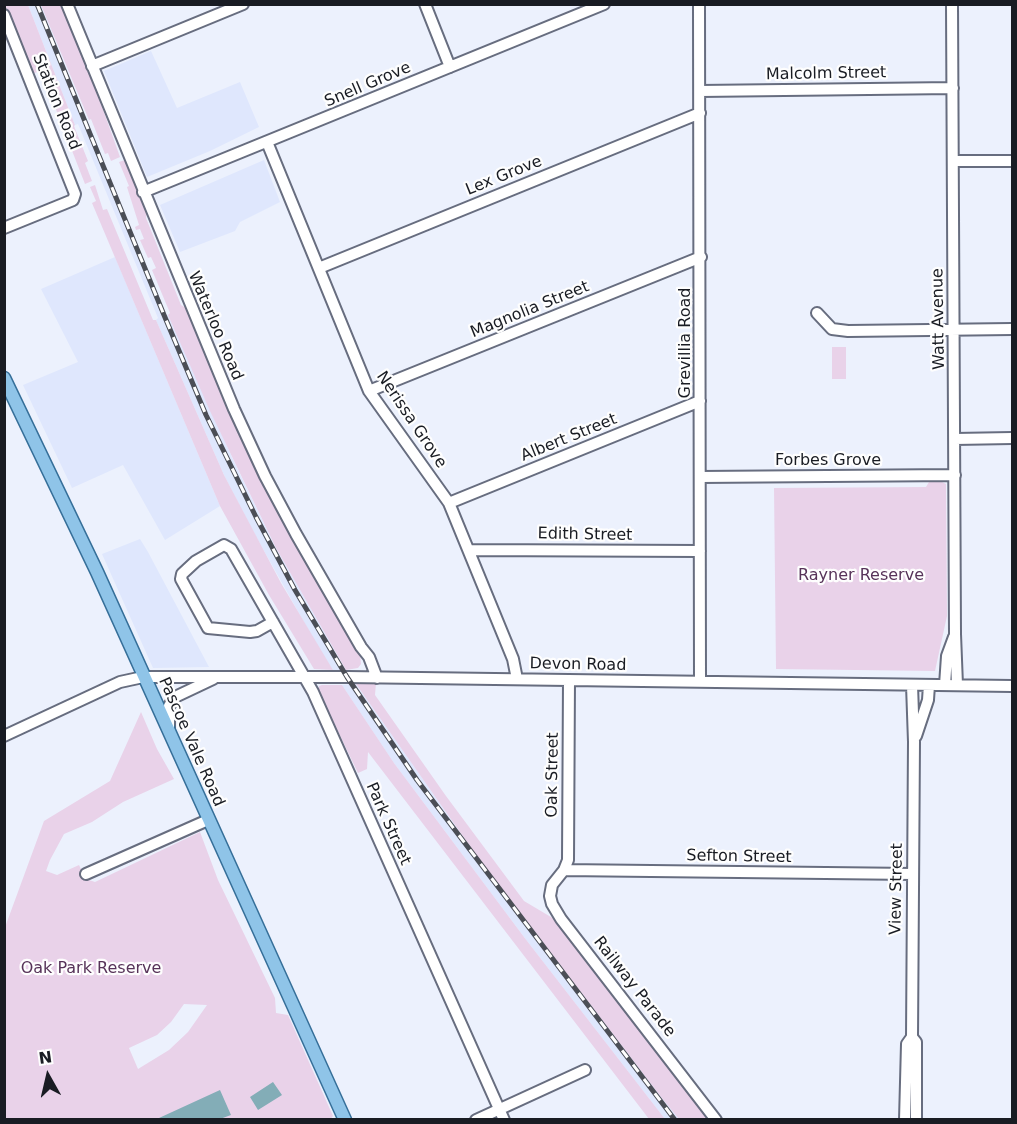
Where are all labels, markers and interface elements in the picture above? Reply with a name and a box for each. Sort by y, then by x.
street label: Station Road [28,51,84,153]
street label: Snell Grove [322,58,414,112]
street label: Malcolm Street [766,63,886,85]
street label: Lex Grove [463,152,545,200]
street label: Watt Avenue [929,268,949,370]
street label: Waterloo Road [183,269,247,383]
street label: Magnolia Street [468,277,592,343]
street label: Grevillia Road [676,288,696,398]
street label: Nerissa Grove [372,368,450,472]
street label: Albert Street [518,410,620,466]
street label: Forbes Grove [775,451,881,471]
street label: Edith Street [537,525,633,545]
park label: Rayner Reserve [798,566,924,586]
street label: Devon Road [529,655,627,675]
street label: Pascoe Vale Road [154,674,228,810]
street label: Oak Street [543,732,563,818]
street label: Park Street [361,780,415,868]
street label: View Street [887,843,907,935]
street label: Sefton Street [686,846,792,868]
street label: Railway Parade [589,933,679,1041]
park label: Oak Park Reserve [21,959,161,979]
north arrow [18,1046,78,1106]
text: N [37,1047,53,1068]

